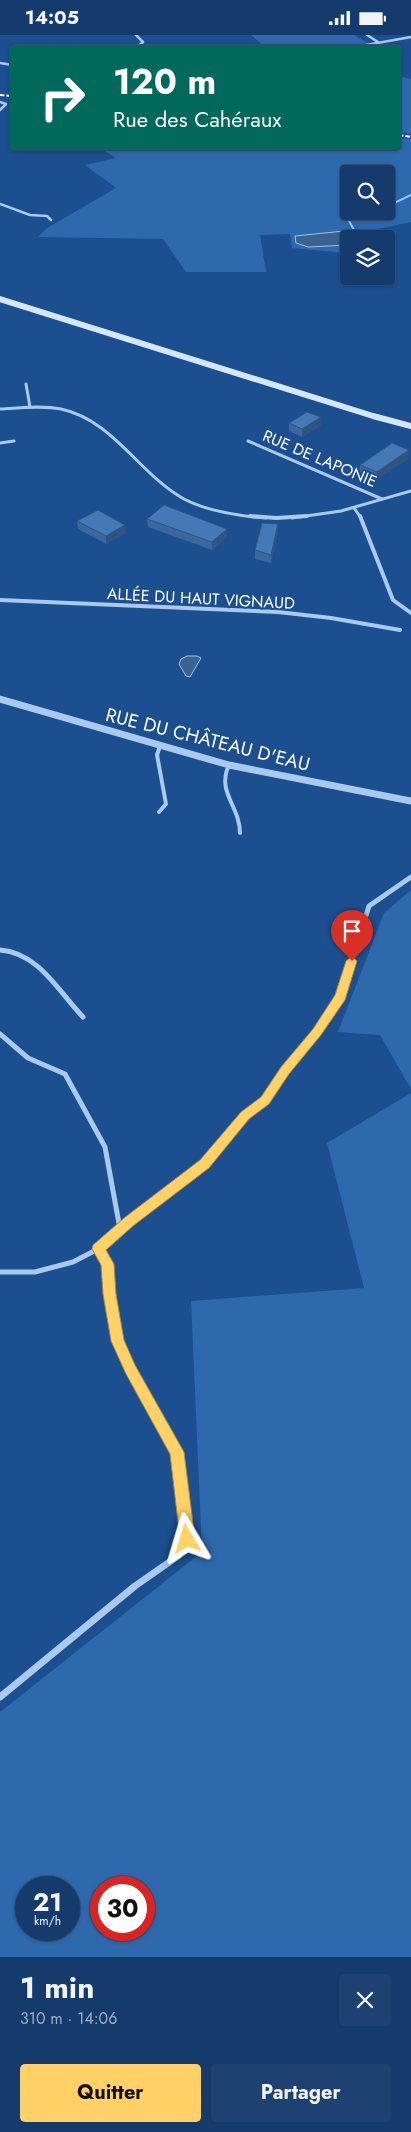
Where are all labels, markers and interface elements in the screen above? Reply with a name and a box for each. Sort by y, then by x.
text: 14:05 [25,4,79,31]
text: 120 m [113,57,216,107]
icon: right [30,65,95,130]
text: Rue des Cahéraux [113,103,282,135]
map controls [340,165,395,285]
button: search [340,165,395,220]
button: layers [340,230,395,285]
street label: RUE DE LAPONIE [259,424,380,493]
street label: ALLÉE DU HAUT VIGNAUD [106,582,296,615]
street label: RUE DU CHÂTEAU D'EAU [103,701,313,778]
pin [331,910,373,961]
icon: arrive [338,917,366,945]
position arrow [160,1512,212,1564]
speed limit sign: 30 [90,1876,155,1941]
text: 21 [33,1884,62,1920]
text: km/h [34,1912,61,1930]
text: 1 min [20,1966,94,2009]
button: close [339,1974,391,2026]
text: 310 m · 14:06 [20,2007,117,2030]
button: Quitter [20,2064,201,2122]
button: Partager [211,2064,391,2122]

